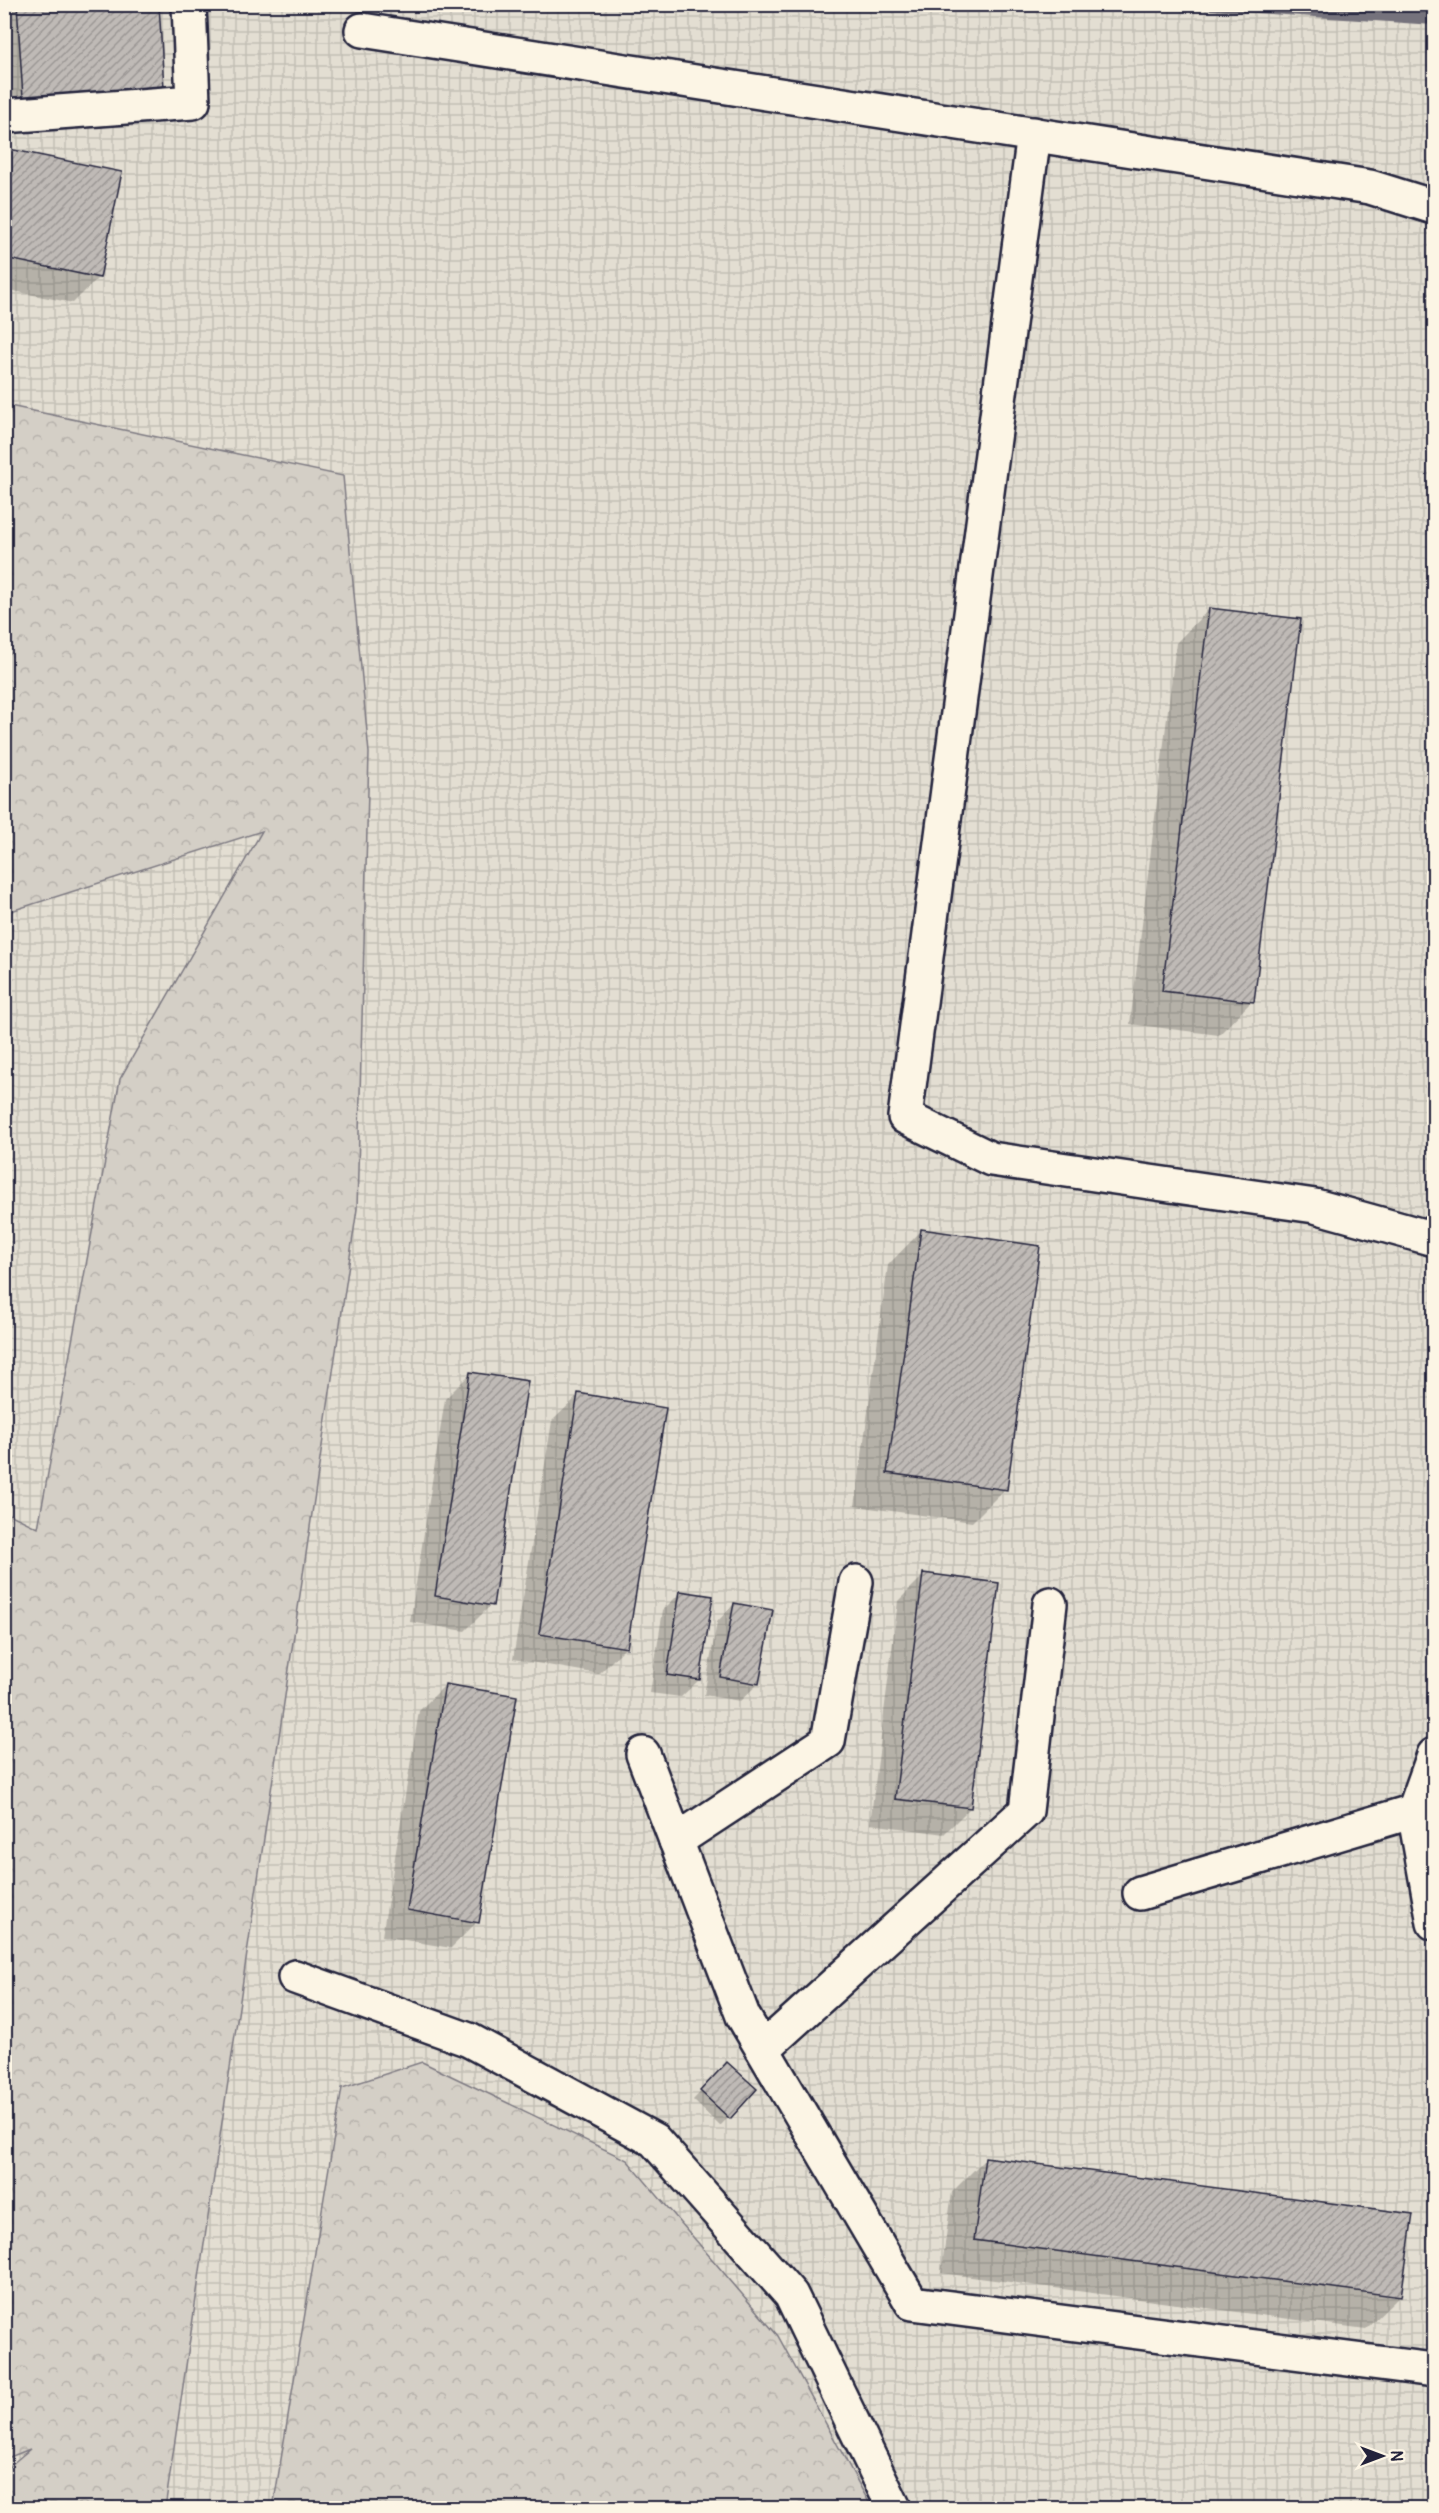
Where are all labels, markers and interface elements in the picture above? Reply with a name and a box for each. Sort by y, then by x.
north arrow [1352,2426,1412,2486]
text: N [1386,2451,1406,2462]

